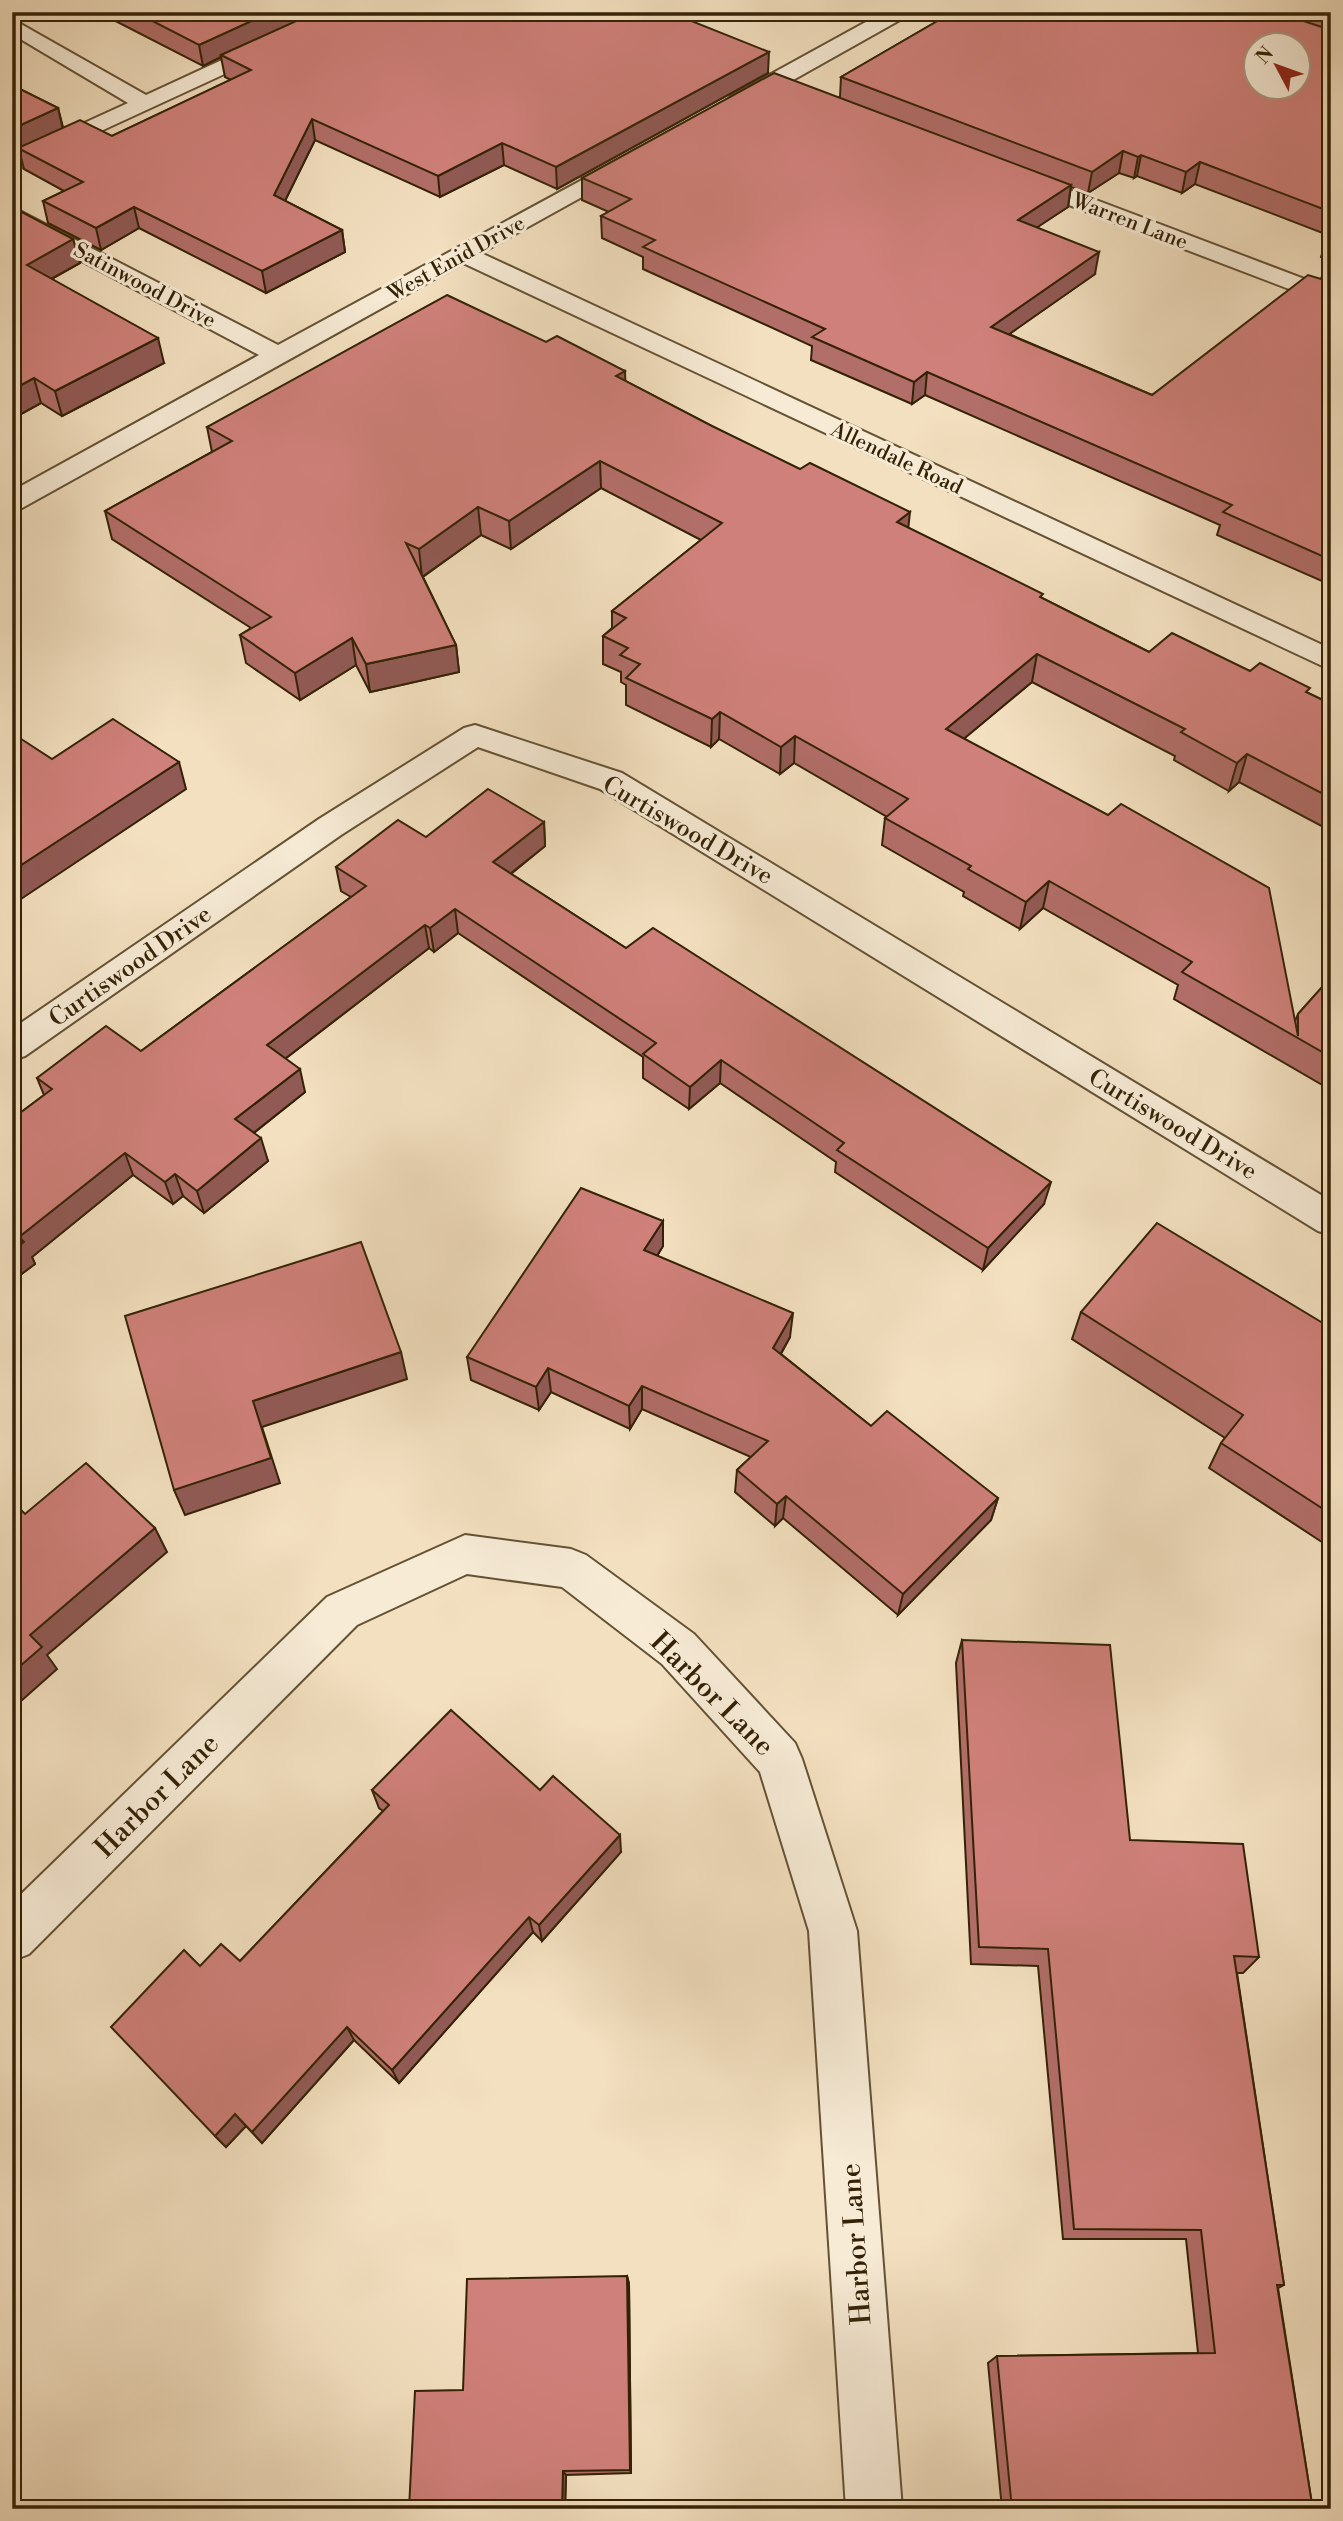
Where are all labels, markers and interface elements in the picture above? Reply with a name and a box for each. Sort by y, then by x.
north arrow [1242,32,1312,102]
text: N [1251,42,1279,69]
street label: Warren Lane [1067,188,1191,256]
street label: West Enid Drive [382,210,530,308]
street label: Satinwood Drive [69,238,220,334]
street label: Allendale Road [826,417,967,501]
street label: Curtiswood Drive [597,770,778,892]
street label: Curtiswood Drive [44,900,218,1034]
street label: Curtiswood Drive [1083,1063,1262,1187]
street label: Harbor Lane [642,1625,781,1764]
street label: Harbor Lane [88,1727,227,1866]
street label: Harbor Lane [833,2162,880,2326]

